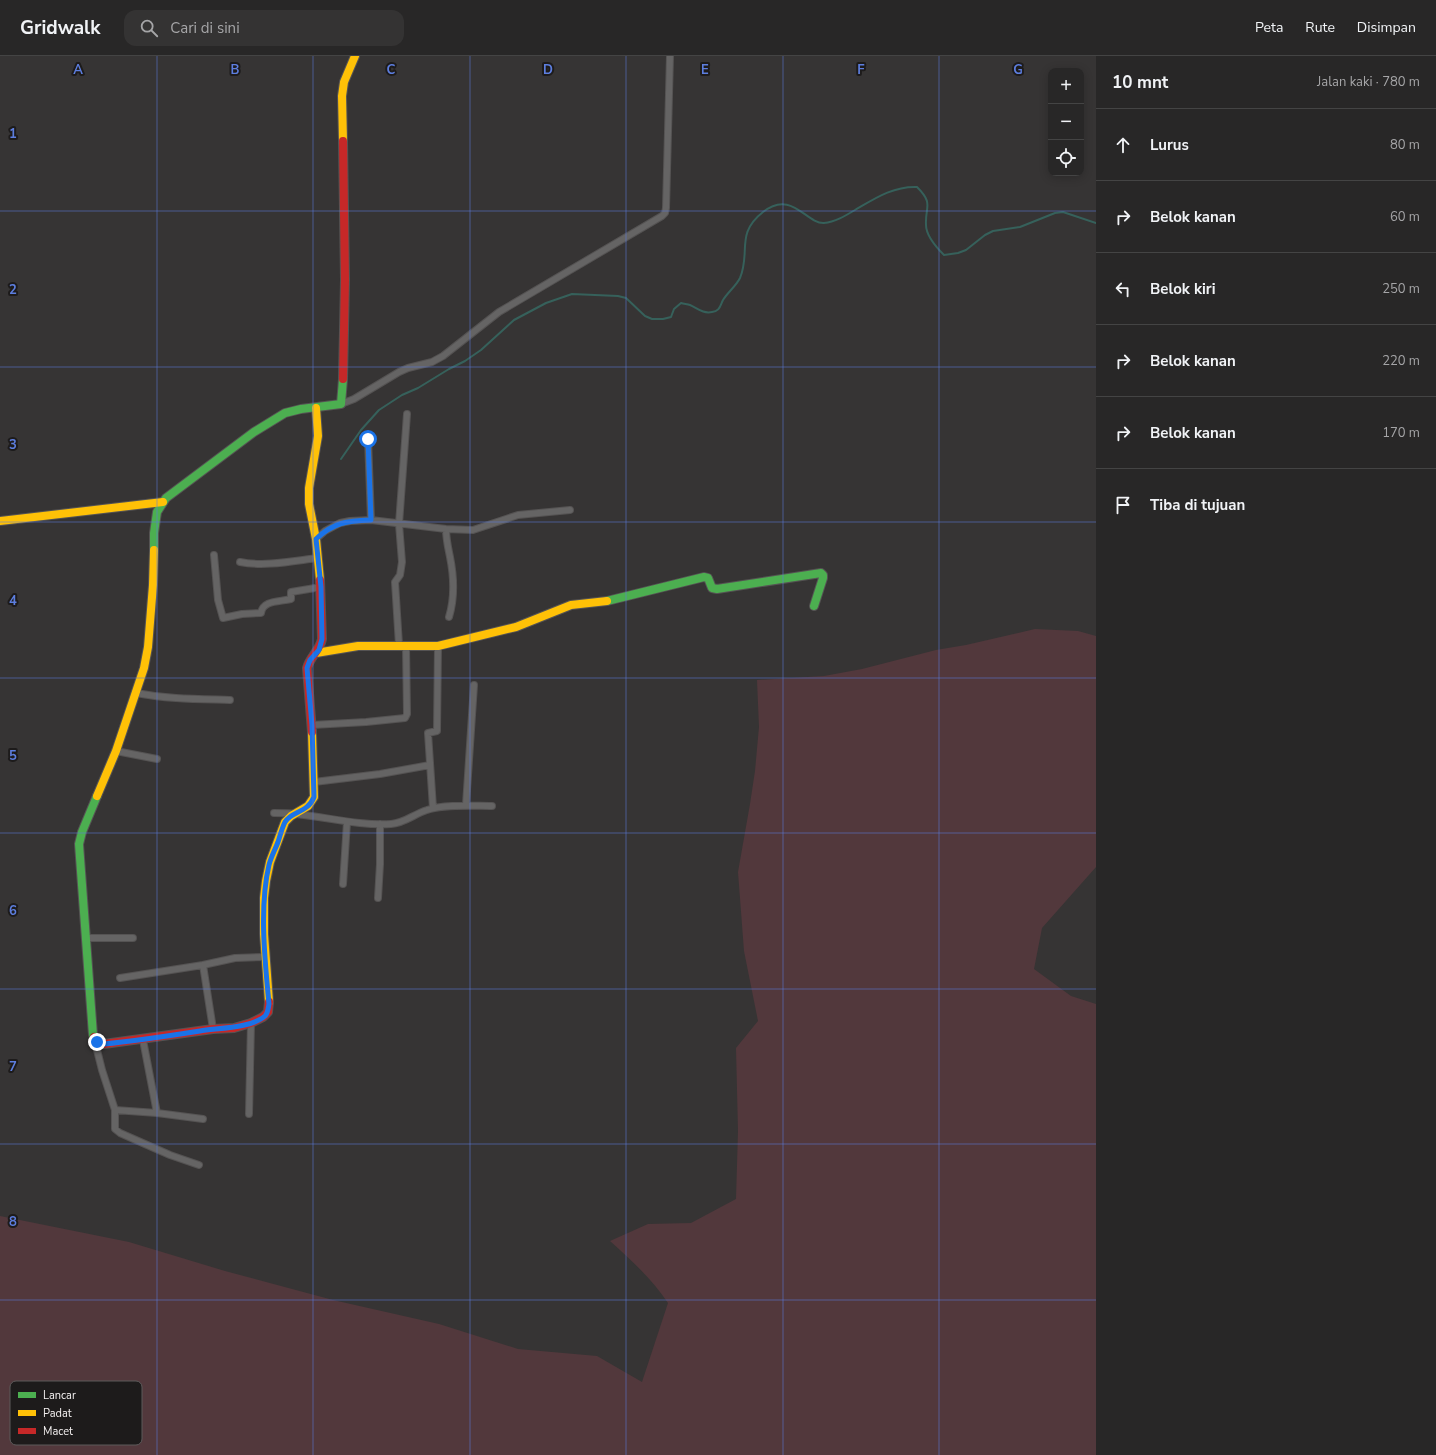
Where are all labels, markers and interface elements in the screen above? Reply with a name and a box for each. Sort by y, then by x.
search box [124,10,404,46]
text: Gridwalk [20,15,100,41]
icon: search [138,17,160,39]
text: Cari di sini [170,18,240,38]
text: Peta [1255,18,1283,37]
text: Rute [1305,18,1335,37]
text: Disimpan [1357,18,1416,37]
text: A [73,61,83,79]
text: B [231,61,240,79]
text: C [387,61,396,79]
text: D [543,61,553,79]
text: E [701,61,709,79]
text: F [857,61,865,79]
text: G [1013,61,1023,79]
map controls [1048,68,1084,176]
button: + [1048,68,1084,104]
text: 10 mnt [1112,71,1168,94]
text: Jalan kaki · 780 m [1317,73,1420,91]
button: − [1048,104,1084,140]
text: 1 [9,125,17,143]
icon: ahead [1112,134,1134,156]
text: Lurus [1150,135,1189,155]
text: 80 m [1390,136,1420,154]
button: locate [1048,140,1084,176]
icon: right [1112,206,1134,228]
text: Belok kanan [1150,207,1236,227]
text: 60 m [1390,208,1420,226]
icon: left [1112,278,1134,300]
text: Belok kiri [1150,279,1215,299]
text: 250 m [1382,280,1420,298]
text: 2 [9,281,17,299]
icon: right [1112,350,1134,372]
text: Belok kanan [1150,351,1236,371]
text: 220 m [1382,352,1420,370]
icon: right [1112,422,1134,444]
text: Belok kanan [1150,423,1236,443]
text: 170 m [1382,424,1420,442]
route start [359,430,377,448]
text: 3 [9,436,17,454]
icon: arrive [1112,494,1134,516]
text: Tiba di tujuan [1150,495,1245,515]
text: 4 [9,592,17,610]
text: 5 [9,747,17,765]
text: 6 [9,902,17,920]
route end [88,1033,106,1051]
text: 7 [9,1058,17,1076]
text: 8 [9,1213,17,1231]
legend [10,1381,142,1445]
text: Lancar [43,1388,76,1403]
text: Padat [43,1406,72,1421]
text: Macet [43,1424,73,1439]

